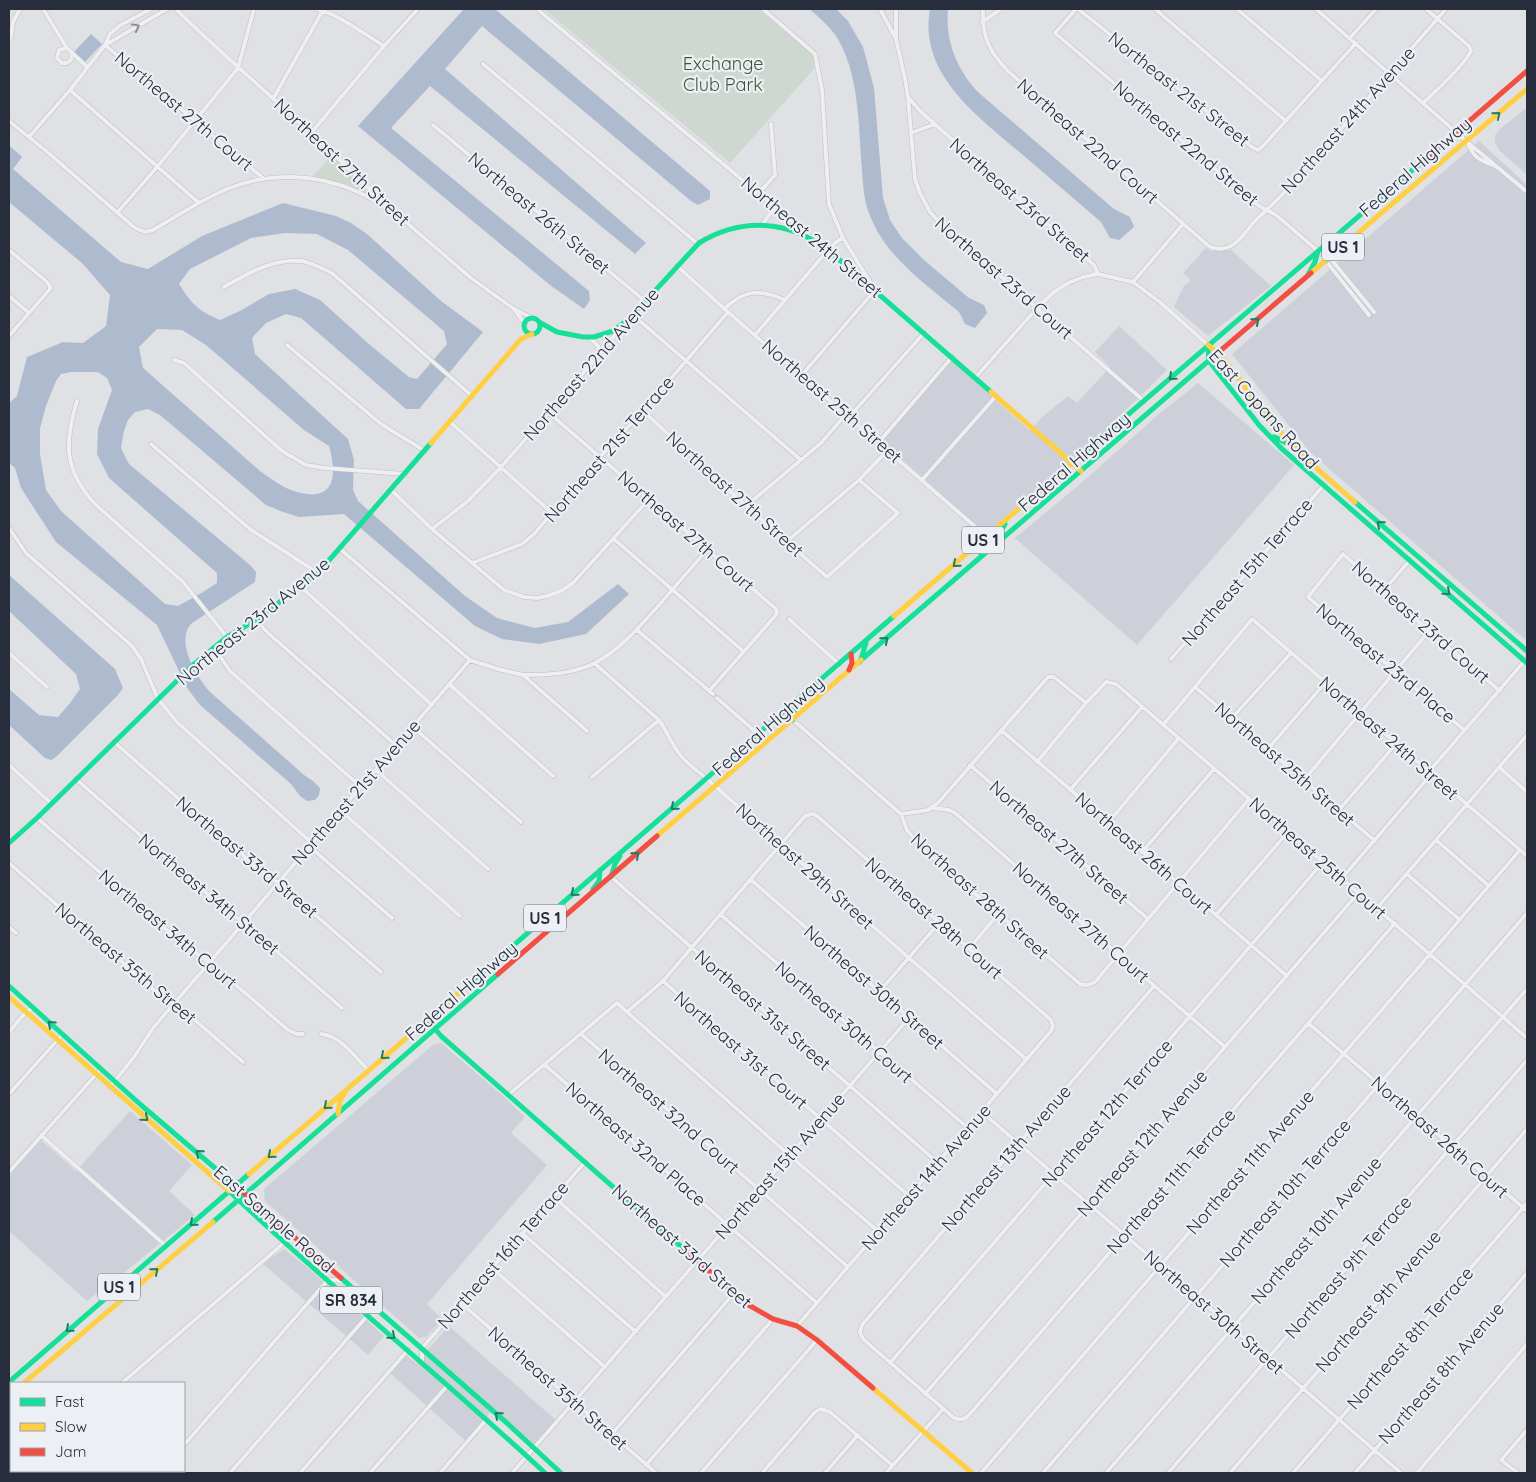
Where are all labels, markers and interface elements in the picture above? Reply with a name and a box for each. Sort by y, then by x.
one-way arrow [131,23,140,33]
street label: Northeast 21st Street [1104,27,1254,151]
street label: Northeast 24th Avenue [1276,42,1420,198]
street label: Northeast 27th Court [110,46,258,176]
park label: Exchange Club Park [683,52,763,96]
street label: Northeast 22nd Court [1013,73,1163,209]
street label: Northeast 22nd Street [1108,75,1264,211]
street label: Northeast 27th Street [269,93,415,231]
street label: Federal Highway [1354,112,1476,222]
one-way arrow [1491,112,1500,121]
street label: Northeast 23rd Street [945,133,1095,267]
street label: Northeast 26th Street [463,147,615,279]
street label: Northeast 24th Street [737,171,887,303]
street label: Northeast 23rd Court [930,212,1078,344]
road number: US 1 [1322,233,1364,260]
street label: Northeast 22nd Avenue [518,283,664,445]
one-way arrow [1250,319,1259,327]
street label: Northeast 25th Street [757,334,907,468]
street label: East Copans Road [1204,344,1324,474]
street label: Northeast 21st Terrace [539,371,679,527]
one-way arrow [1168,371,1177,380]
street label: Federal Highway [1013,407,1135,517]
street label: Northeast 27th Street [661,426,809,562]
street label: Northeast 27th Court [613,465,759,597]
street label: Northeast 15th Terrace [1176,493,1318,651]
one-way arrow [1377,521,1386,530]
road number: US 1 [962,526,1004,554]
street label: Northeast 23rd Avenue [171,552,335,690]
street label: Northeast 23rd Court [1347,556,1495,688]
one-way arrow [953,558,962,566]
one-way arrow [1441,587,1450,596]
street label: Northeast 23rd Place [1312,598,1460,728]
one-way arrow [880,637,889,646]
street label: Federal Highway [707,671,829,781]
street label: Northeast 24th Street [1314,671,1464,805]
street label: Northeast 25th Street [1210,697,1360,831]
street label: Northeast 21st Avenue [286,714,426,870]
street label: Northeast 27th Street [985,775,1133,909]
street label: Northeast 26th Court [1071,787,1217,919]
street label: Northeast 33rd Street [171,791,323,923]
street label: Northeast 25th Court [1245,792,1391,924]
street label: Northeast 29th Street [731,798,879,934]
one-way arrow [671,801,680,810]
street label: Northeast 34th Street [134,828,284,960]
street label: Northeast 28th Street [906,828,1054,964]
one-way arrow [630,852,639,861]
street label: Northeast 28th Court [861,852,1007,984]
street label: Northeast 27th Court [1008,856,1154,988]
street label: Northeast 34th Court [94,864,242,994]
one-way arrow [570,887,579,896]
street label: Northeast 35th Street [51,897,201,1029]
road number: US 1 [524,904,566,931]
street label: Northeast 30th Street [799,920,949,1054]
street label: Federal Highway [400,936,522,1046]
street label: Northeast 31st Street [690,945,836,1075]
street label: Northeast 30th Court [770,956,918,1088]
street label: Northeast 31st Court [670,986,812,1114]
one-way arrow [48,1021,57,1030]
street label: Northeast 12th Terrace [1036,1034,1178,1192]
street label: Northeast 32nd Court [594,1043,744,1179]
one-way arrow [381,1051,390,1060]
street label: Northeast 12th Avenue [1072,1065,1212,1221]
street label: Northeast 26th Court [1367,1071,1513,1203]
street label: Northeast 32nd Place [561,1077,711,1211]
street label: Northeast 13th Avenue [936,1080,1076,1236]
street label: Northeast 11th Avenue [1181,1085,1319,1239]
street label: Northeast 15th Avenue [710,1088,850,1244]
street label: Northeast 14th Avenue [856,1099,996,1255]
one-way arrow [324,1100,333,1109]
street label: Northeast 11th Terrace [1102,1104,1240,1258]
one-way arrow [140,1112,149,1121]
street label: Northeast 10th Terrace [1214,1114,1356,1272]
one-way arrow [268,1149,277,1158]
one-way arrow [196,1150,205,1159]
street label: Northeast 10th Avenue [1246,1152,1386,1308]
street label: East Sample Road [209,1160,339,1278]
street label: Northeast 16th Terrace [433,1176,573,1334]
street label: Northeast 33rd Street [607,1179,757,1313]
street label: Northeast 9th Terrace [1280,1191,1416,1343]
one-way arrow [189,1217,198,1226]
street label: Northeast 9th Avenue [1310,1225,1446,1377]
street label: Northeast 30th Street [1139,1245,1289,1379]
street label: Northeast 8th Terrace [1342,1262,1478,1414]
one-way arrow [149,1268,158,1276]
road number: US 1 [98,1274,140,1300]
road number: SR 834 [320,1286,382,1314]
street label: Northeast 8th Avenue [1373,1297,1509,1449]
street label: Northeast 35th Street [483,1321,633,1455]
one-way arrow [66,1324,75,1333]
one-way arrow [387,1331,396,1340]
legend [10,1382,185,1472]
text: Fast [55,1392,84,1411]
one-way arrow [495,1412,504,1421]
text: Slow [55,1417,87,1436]
text: Jam [55,1442,86,1461]

